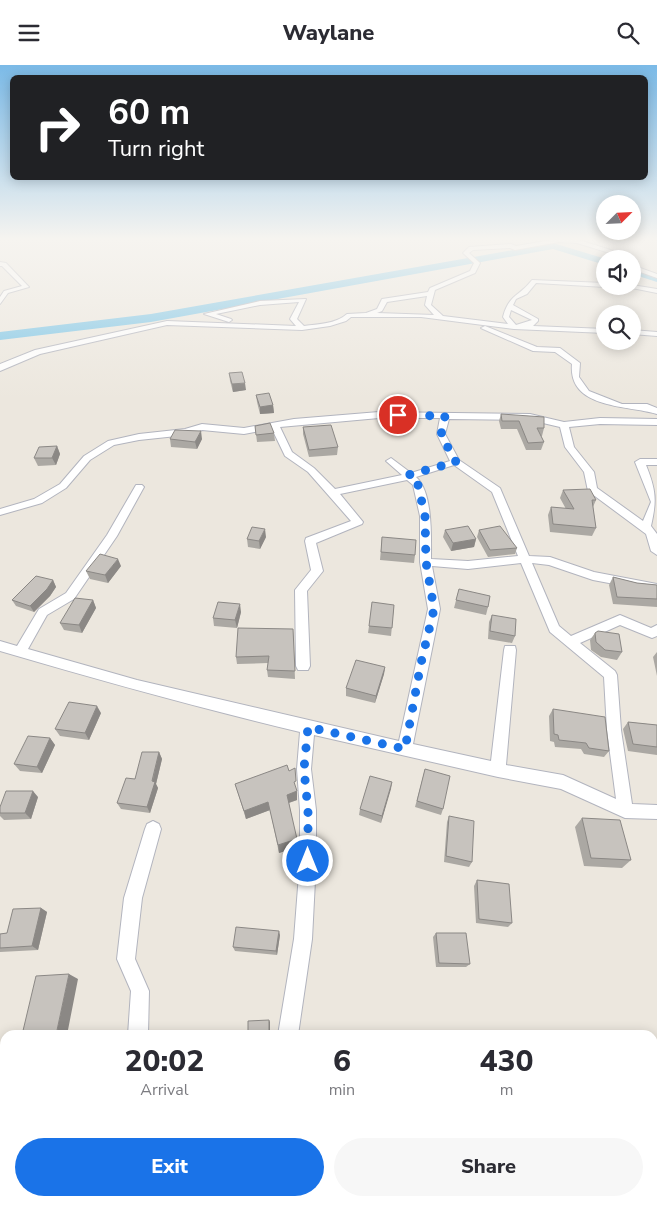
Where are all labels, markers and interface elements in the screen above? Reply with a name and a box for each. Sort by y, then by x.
text: Waylane [283,18,374,48]
icon: menu [15,19,43,47]
icon: search [614,19,642,47]
text: 60 m [108,89,190,136]
icon: right [25,95,90,160]
text: Turn right [108,134,204,164]
north arrow [596,195,641,240]
map controls [596,195,641,350]
button: sound [596,250,641,295]
button: search [596,305,641,350]
pin [377,394,419,436]
icon: arrive [384,401,412,429]
position arrow [281,834,333,886]
text: 20:02 [124,1041,204,1082]
text: 6 [333,1041,351,1082]
text: 430 [480,1041,534,1082]
text: Arrival [140,1079,188,1101]
text: min [329,1079,355,1101]
text: m [500,1079,513,1101]
button: Exit [15,1138,324,1196]
button: Share [334,1138,643,1196]

